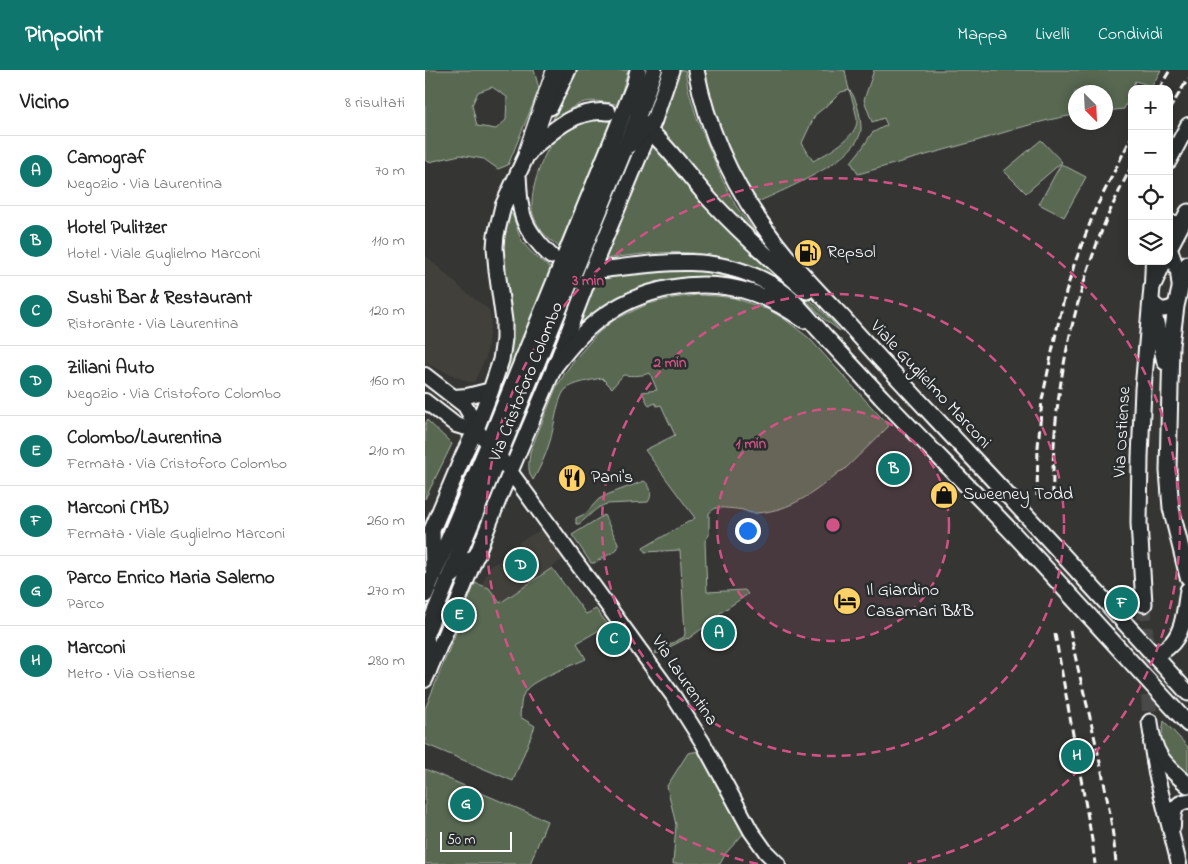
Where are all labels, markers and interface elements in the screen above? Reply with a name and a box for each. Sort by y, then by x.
text: Pinpoint [25,18,103,53]
text: Mappa [957,22,1007,48]
text: Livelli [1035,22,1070,48]
text: Condividi [1098,22,1163,48]
north arrow [1068,85,1113,130]
map controls [1128,85,1173,265]
button: + [1128,85,1173,130]
text: Vicino [20,88,69,118]
text: 8 risultati [345,91,405,115]
button: − [1128,130,1173,175]
text: Camograf [67,145,146,172]
text: A [31,159,41,183]
text: 70 m [375,159,405,183]
text: Negozio · Via Laurentina [67,172,222,196]
button: locate [1128,175,1173,220]
text: Hotel Pulitzer [67,215,167,242]
button: layers [1128,220,1173,265]
text: B [31,229,41,253]
text: 110 m [371,229,405,253]
fuel station icon: Repsol [793,238,823,268]
place label: Repsol [827,240,876,266]
text: Hotel · Viale Guglielmo Marconi [67,242,260,266]
text: 3 min [571,270,604,292]
text: Sushi Bar & Restaurant [67,285,252,312]
street label: Via Cristoforo Colombo [483,298,571,467]
text: C [32,299,40,323]
text: 120 m [369,299,405,323]
text: Ristorante · Via Laurentina [67,312,238,336]
street label: Viale Guglielmo Marconi [862,314,997,456]
text: 2 min [653,352,687,374]
text: Ziliani Auto [67,355,154,382]
text: D [30,369,42,393]
text: 160 m [370,369,405,393]
text: Negozio · Via Cristoforo Colombo [67,382,281,406]
street label: Via Ostiense [1108,385,1138,479]
text: Colombo/Laurentina [67,425,222,452]
text: 1 min [736,433,767,455]
text: E [31,439,41,463]
text: 210 m [369,439,405,463]
pin: B [878,450,910,488]
text: Fermata · Via Cristoforo Colombo [67,452,287,476]
restaurant icon: Pani's [557,463,587,493]
place label: Pani's [591,465,633,491]
shop icon: Sweeney Todd [929,480,959,510]
place label: Sweeney Todd [963,482,1073,508]
text: Marconi (MB) [67,495,168,522]
text: F [31,509,41,533]
text: 260 m [367,509,405,533]
centre of rings [824,516,842,534]
your location [735,518,761,544]
text: Fermata · Viale Guglielmo Marconi [67,522,285,546]
pin: D [505,546,537,584]
text: Parco Enrico Maria Salerno [67,565,275,592]
place label: Il Giardino Casamari B&B [866,578,974,625]
text: G [31,579,41,603]
text: 270 m [367,579,405,603]
pin: F [1106,584,1138,622]
hotel icon: Il Giardino Casamari B&B [832,586,862,616]
text: Parco [67,592,104,616]
pin: E [443,596,475,634]
pin: A [703,614,735,652]
pin: C [598,620,630,658]
street label: Via Laurentina [644,630,724,731]
text: Marconi [67,635,126,662]
text: H [31,649,41,673]
text: 280 m [368,649,405,673]
text: Metro · Via Ostiense [67,662,195,686]
pin: H [1061,737,1093,775]
pin: G [450,785,482,823]
scale bar [440,829,513,852]
text: 50 m [447,830,475,851]

